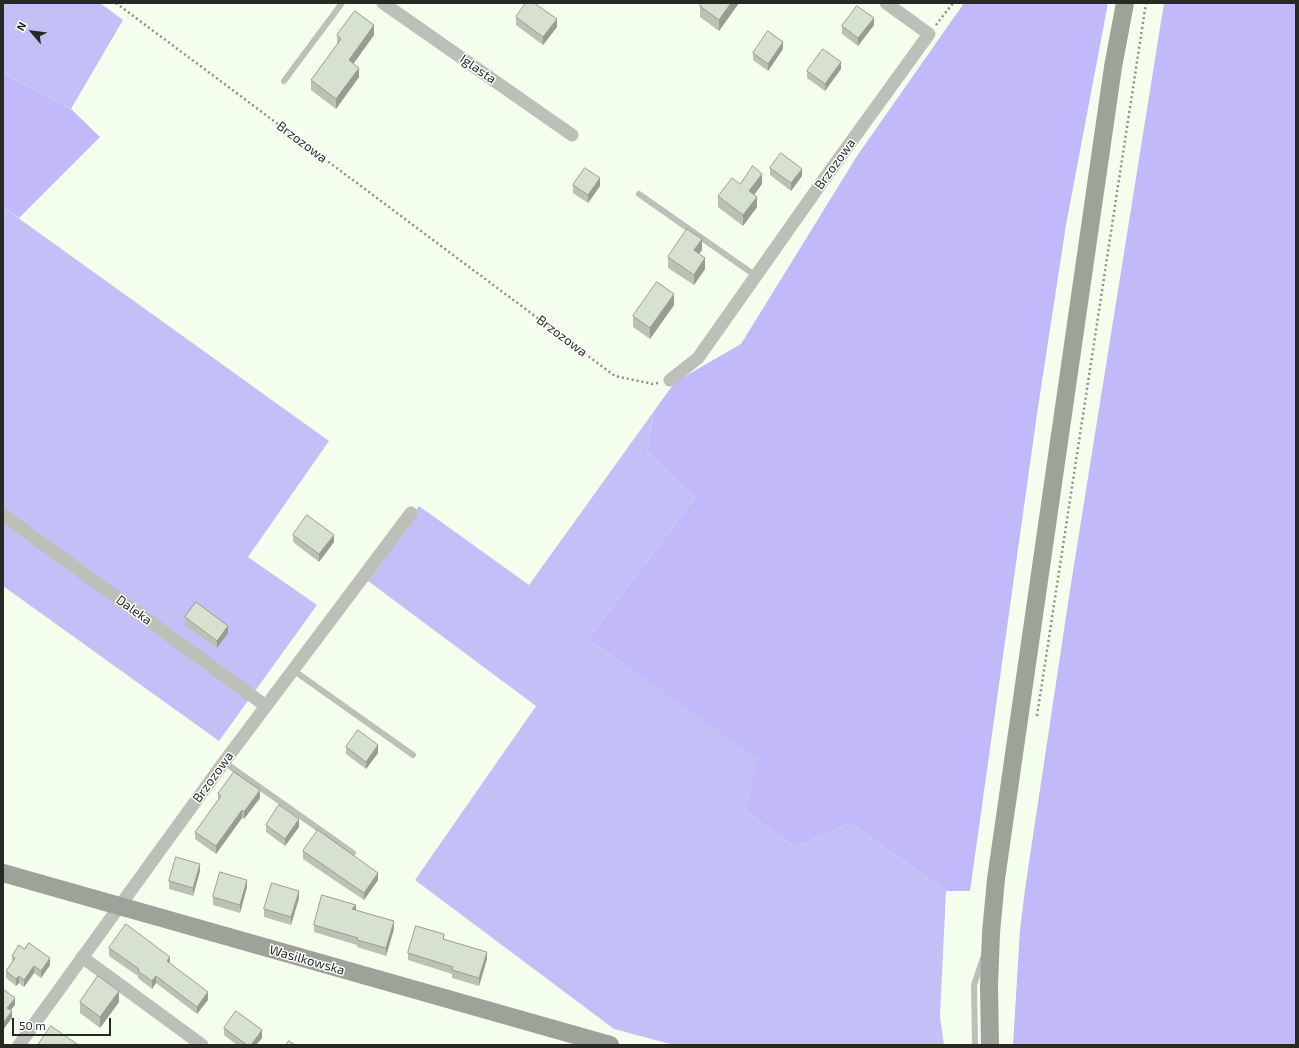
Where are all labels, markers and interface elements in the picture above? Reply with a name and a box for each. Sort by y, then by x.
north arrow [12,12,52,52]
text: N [13,20,29,33]
street label: Iglasta [457,51,499,87]
street label: Brzozowa [274,118,330,166]
street label: Brzozowa [811,136,859,192]
street label: Brzozowa [534,312,590,360]
street label: Daleka [113,592,155,628]
street label: Brzozowa [189,749,237,805]
street label: Wasilkowska [267,942,347,978]
scale bar [14,1010,113,1036]
text: 50 m [19,1018,46,1032]

